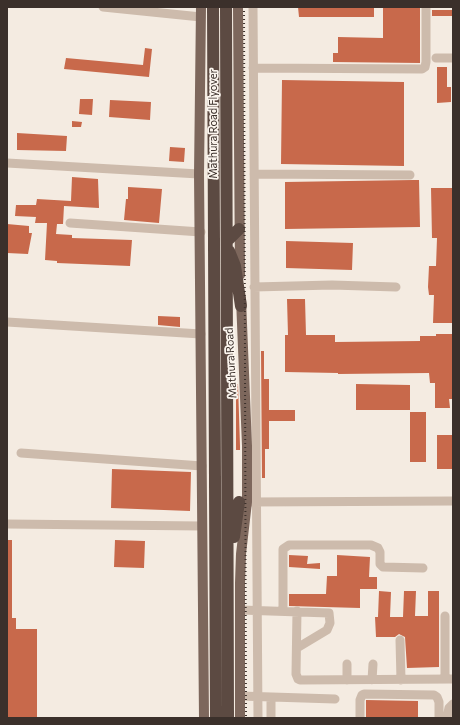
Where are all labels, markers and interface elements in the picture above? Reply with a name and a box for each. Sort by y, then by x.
street label: Mathura Road Flyover [206,69,220,179]
street label: Mathura Road [223,327,239,399]

